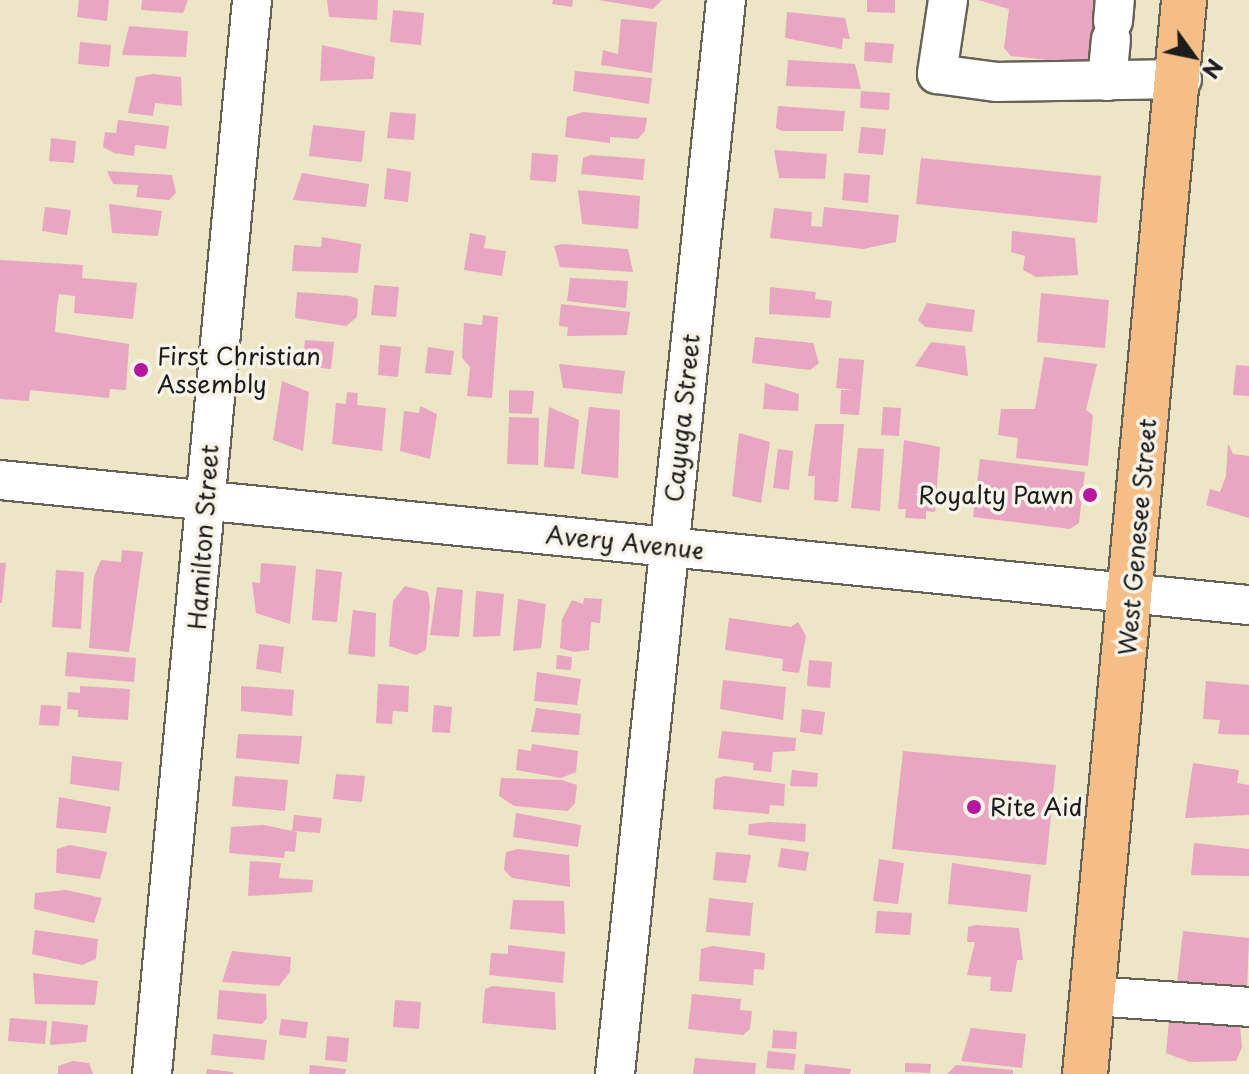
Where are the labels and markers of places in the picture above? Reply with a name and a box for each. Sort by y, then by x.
place label: First Christian Assembly [157,342,321,398]
marker: First Christian Assembly [132,361,150,379]
place label: Royalty Pawn [917,481,1074,509]
marker: Royalty Pawn [1081,486,1099,504]
place label: Rite Aid [990,793,1082,821]
marker: Rite Aid [965,798,983,816]

